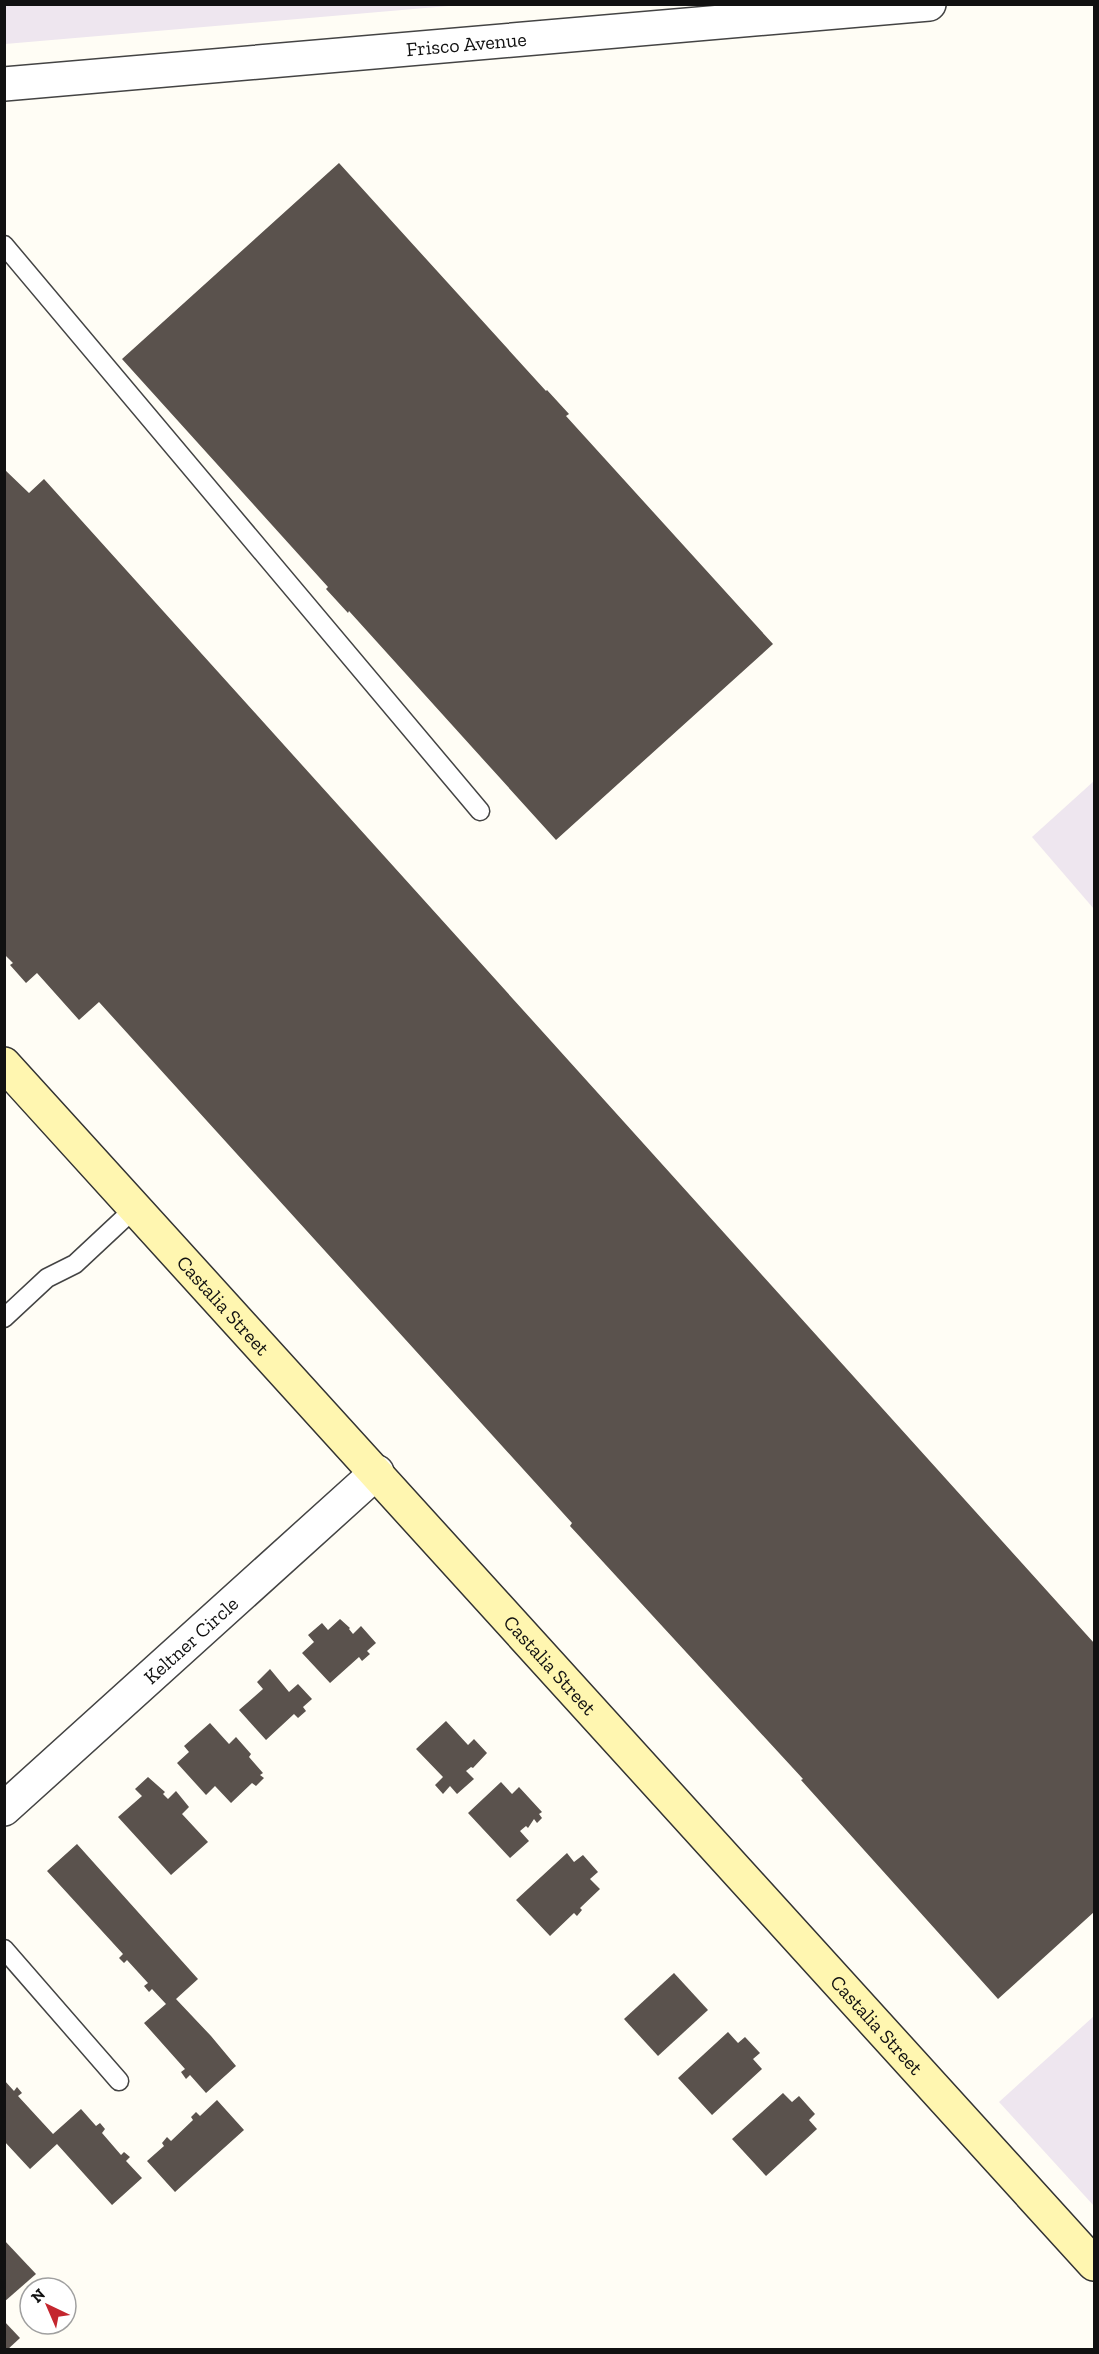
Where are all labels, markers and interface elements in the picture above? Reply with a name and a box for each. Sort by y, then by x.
street label: Frisco Avenue [405,27,527,61]
street label: Castalia Street [172,1250,275,1361]
street label: Keltner Circle [139,1591,243,1689]
street label: Castalia Street [499,1610,602,1720]
street label: Castalia Street [825,1970,928,2080]
north arrow [18,2276,78,2336]
text: N [27,2285,49,2307]

